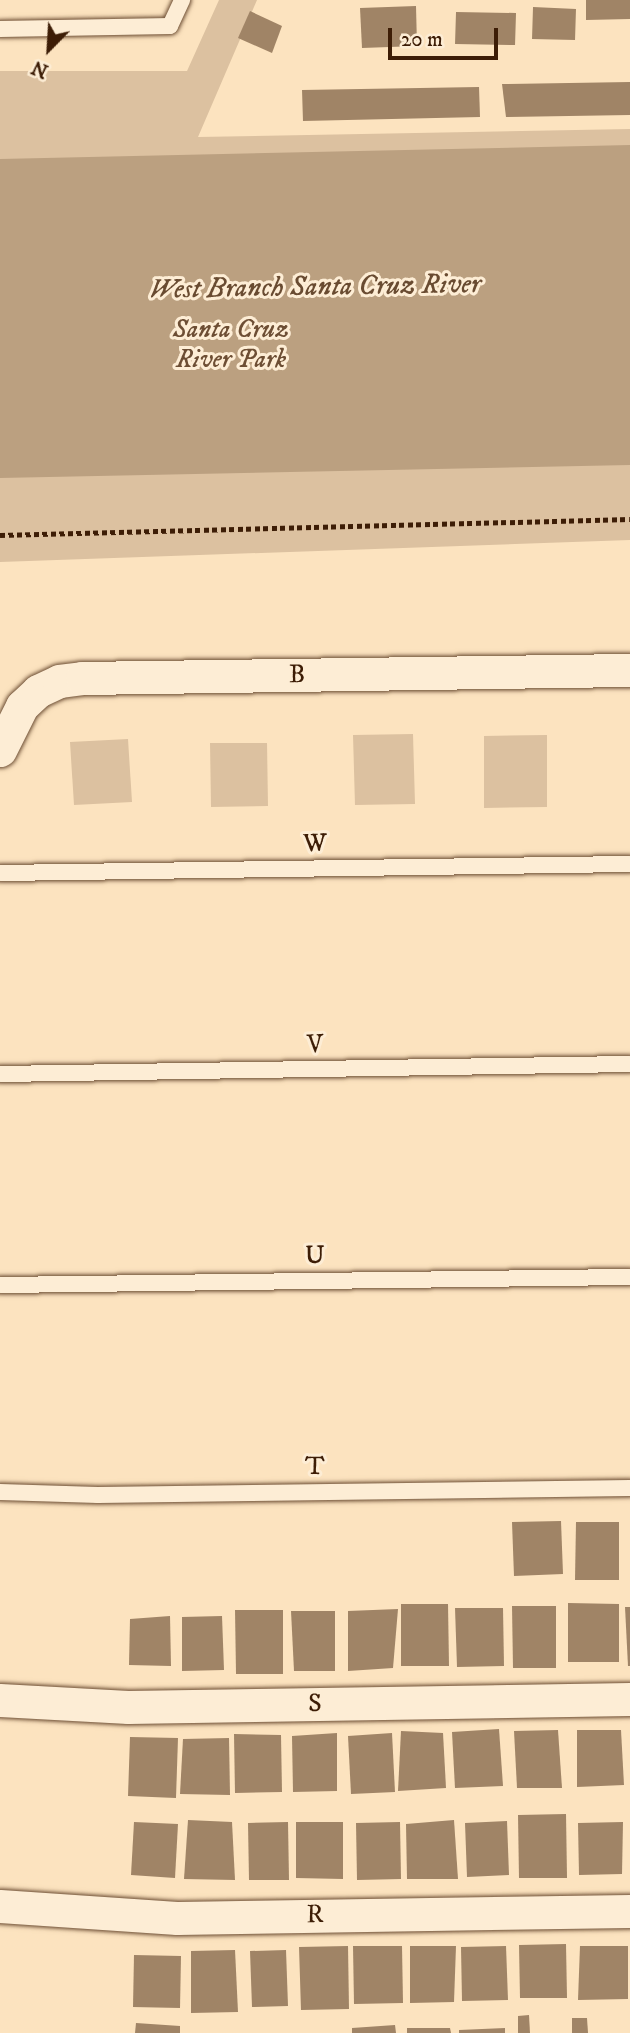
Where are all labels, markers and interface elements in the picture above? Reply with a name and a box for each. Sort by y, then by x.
north arrow [14,14,84,84]
scale bar [392,14,502,58]
text: 20 m [401,27,443,53]
text: N [28,55,52,82]
water label: West Branch Santa Cruz River [149,267,481,307]
park label: Santa Cruz River Park [173,314,289,376]
street label: B [289,659,305,691]
street label: W [303,828,327,860]
street label: V [306,1029,324,1061]
street label: U [305,1240,325,1272]
street label: T [305,1451,325,1483]
street label: S [308,1688,322,1720]
street label: R [306,1899,324,1931]

